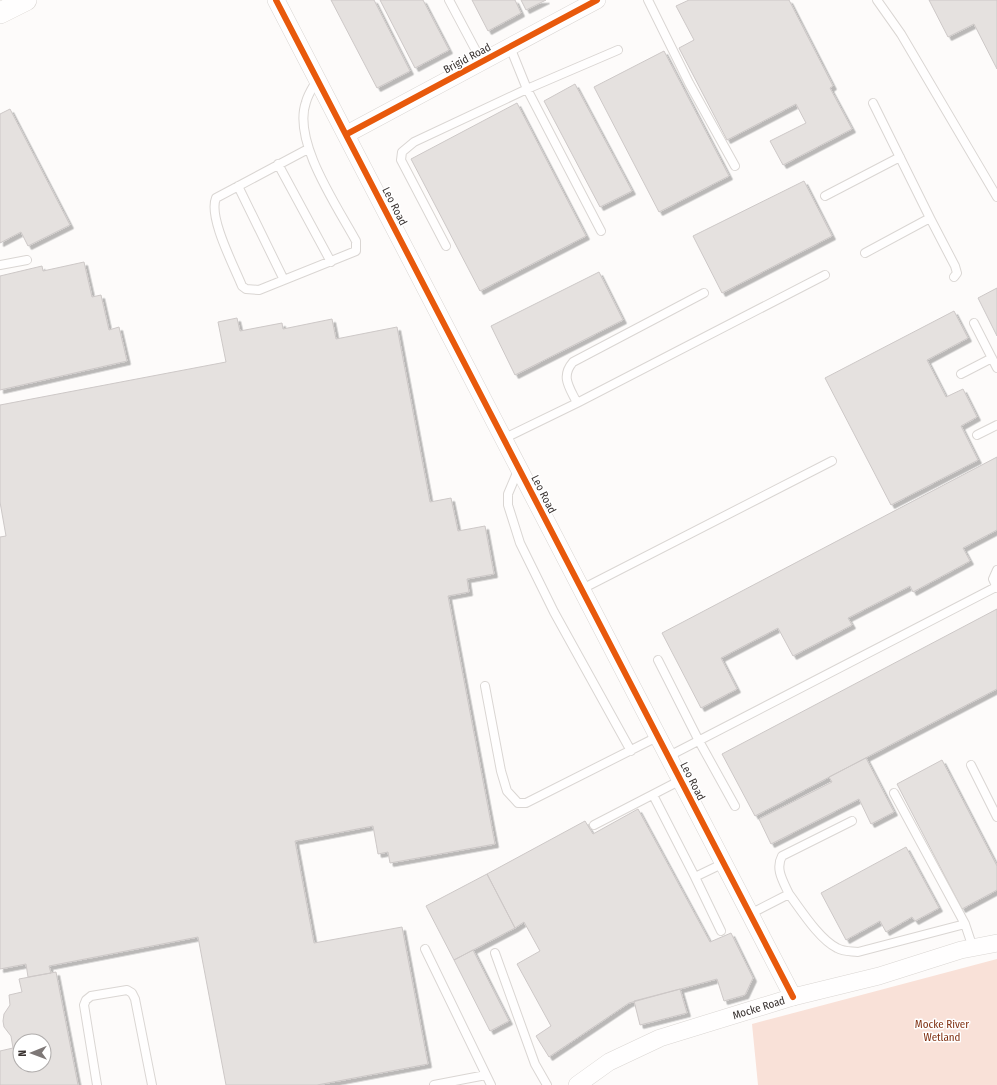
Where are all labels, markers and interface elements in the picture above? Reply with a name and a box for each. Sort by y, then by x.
street label: Brigid Road [441,41,493,76]
street label: Leo Road [379,185,410,228]
street label: Leo Road [528,473,559,516]
street label: Leo Road [677,760,708,803]
street label: Mocke Road [731,994,787,1022]
park label: Mocke River Wetland [915,1018,969,1044]
north arrow [12,1033,52,1073]
text: N [16,1050,29,1057]

